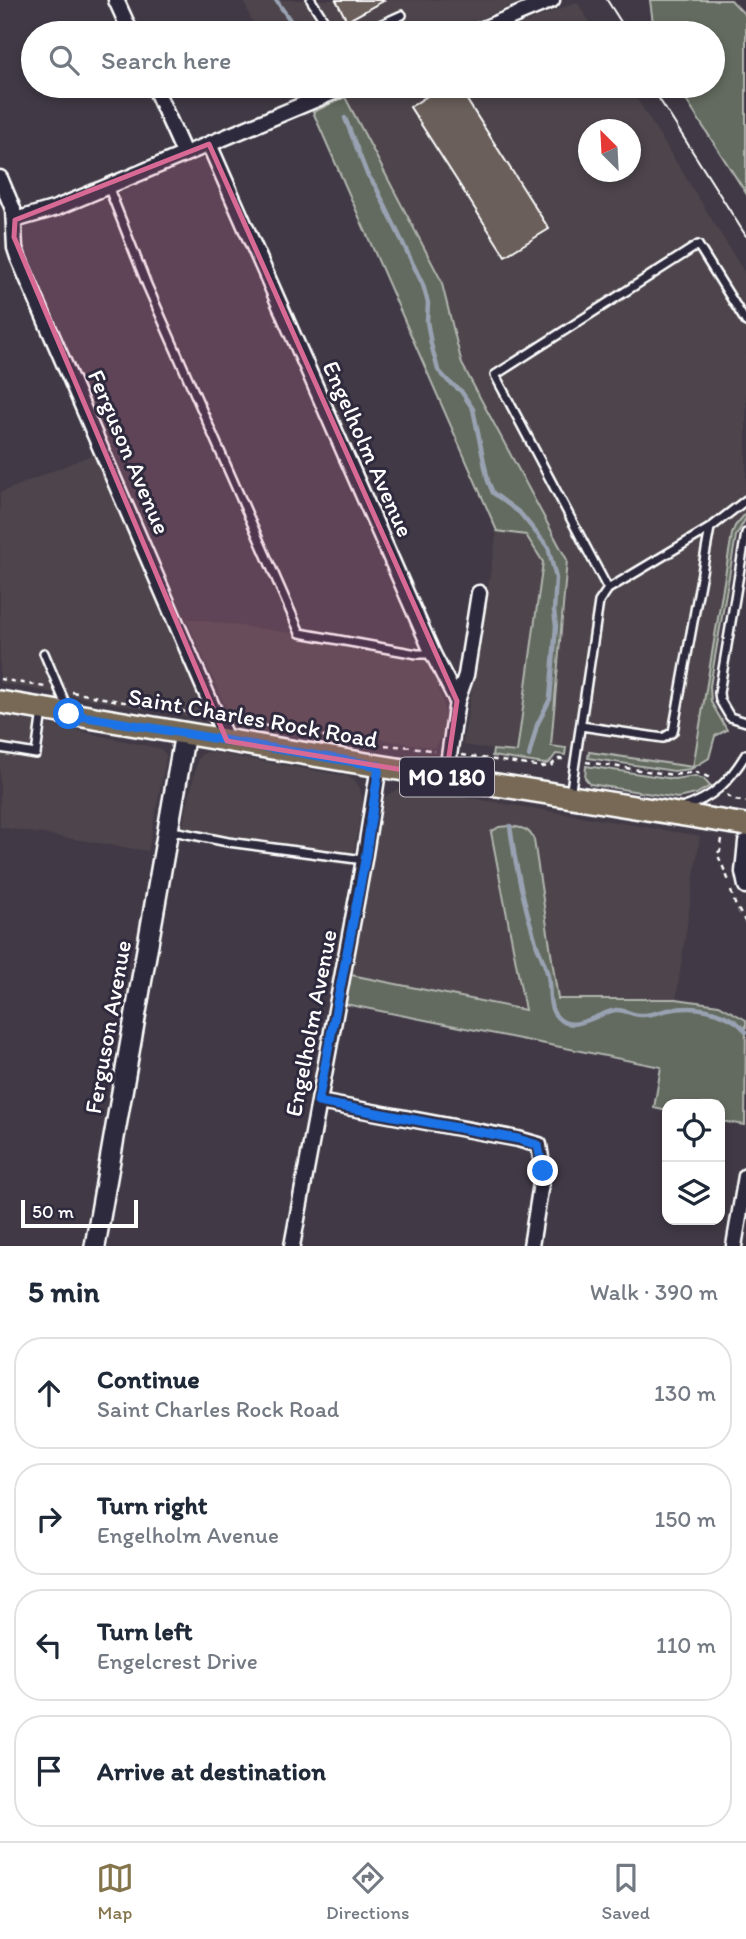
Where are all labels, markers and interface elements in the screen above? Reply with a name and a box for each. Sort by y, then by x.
search box [21,21,725,98]
icon: search [45,41,83,79]
text: Search here [101,44,231,76]
north arrow [578,119,641,182]
street label: Engelholm Avenue [317,356,420,541]
street label: Ferguson Avenue [82,365,177,538]
street label: Saint Charles Rock Road [126,681,380,754]
route start [53,698,84,729]
road number: MO 180 [400,758,494,796]
street label: Engelholm Avenue [278,927,343,1119]
street label: Ferguson Avenue [78,938,137,1116]
map controls [662,1099,725,1225]
button: locate [662,1099,725,1162]
route end [527,1155,558,1186]
button: layers [662,1162,725,1225]
scale bar [21,1197,138,1229]
text: 50 m [32,1200,74,1223]
text: 5 min [28,1273,99,1310]
text: Walk · 390 m [590,1278,718,1306]
text: Continue [97,1363,200,1395]
icon: ahead [30,1374,68,1412]
text: 130 m [654,1379,716,1407]
text: Saint Charles Rock Road [97,1395,339,1423]
text: Turn right [97,1489,208,1521]
icon: right [30,1500,68,1538]
text: 150 m [655,1505,716,1533]
text: Engelholm Avenue [97,1521,279,1549]
text: Turn left [97,1615,193,1647]
icon: left [30,1626,68,1664]
text: 110 m [656,1631,716,1659]
text: Engelcrest Drive [97,1647,258,1675]
icon: arrive [30,1752,68,1790]
text: Arrive at destination [97,1755,326,1787]
tab: Map [96,1859,134,1924]
tab: Directions [326,1859,410,1924]
tab: Saved [602,1859,650,1924]

